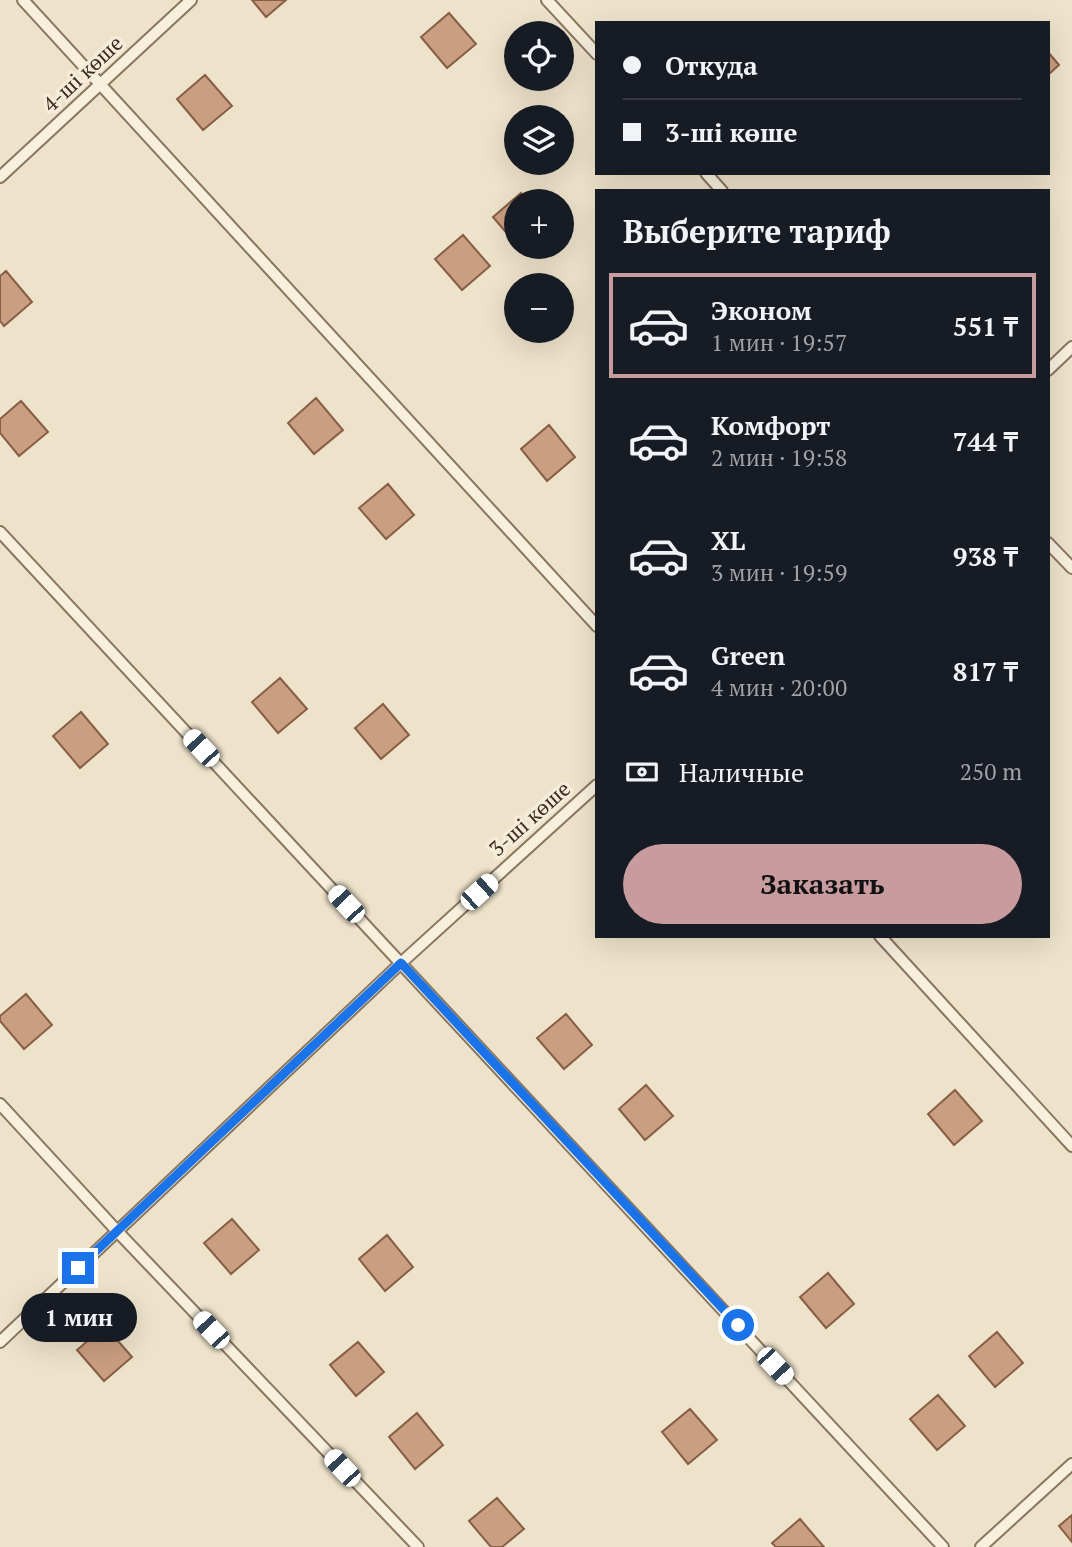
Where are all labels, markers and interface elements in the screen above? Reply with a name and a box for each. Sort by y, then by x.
map controls [504,21,574,343]
button: locate [504,21,574,91]
street label: 4-ші көше [36,29,128,118]
text: Откуда [665,48,758,82]
button: layers [504,105,574,175]
text: 3-ші көше [665,115,797,149]
button: + [504,189,574,259]
text: Выберите тариф [623,210,891,252]
button: − [504,273,574,343]
text: Эконом [711,293,812,327]
icon: car [627,294,690,357]
text: 551 ₸ [953,309,1018,343]
text: 1 мин · 19:57 [711,327,847,358]
text: Комфорт [711,408,830,442]
icon: car [627,409,690,472]
text: 744 ₸ [953,424,1018,458]
text: 2 мин · 19:58 [711,442,847,473]
text: XL [711,523,745,557]
icon: car [627,524,690,587]
text: 938 ₸ [953,539,1018,573]
text: 3 мин · 19:59 [711,557,847,588]
text: Green [711,638,785,672]
icon: car [627,639,690,702]
text: 817 ₸ [953,654,1018,688]
text: 4 мин · 20:00 [711,672,847,703]
car [179,725,224,771]
icon: cash [623,753,661,791]
text: Наличные [679,755,804,789]
text: 250 m [960,756,1022,787]
street label: 3-ші көше [483,774,576,862]
button: Заказать [623,844,1022,924]
car [457,870,502,914]
car [324,881,369,927]
route end [62,1252,94,1284]
callout: 1 мин [20,1292,136,1342]
text: 1 мин [45,1302,113,1333]
car [189,1307,234,1353]
route start [722,1309,754,1341]
car [753,1343,798,1389]
car [320,1445,365,1491]

